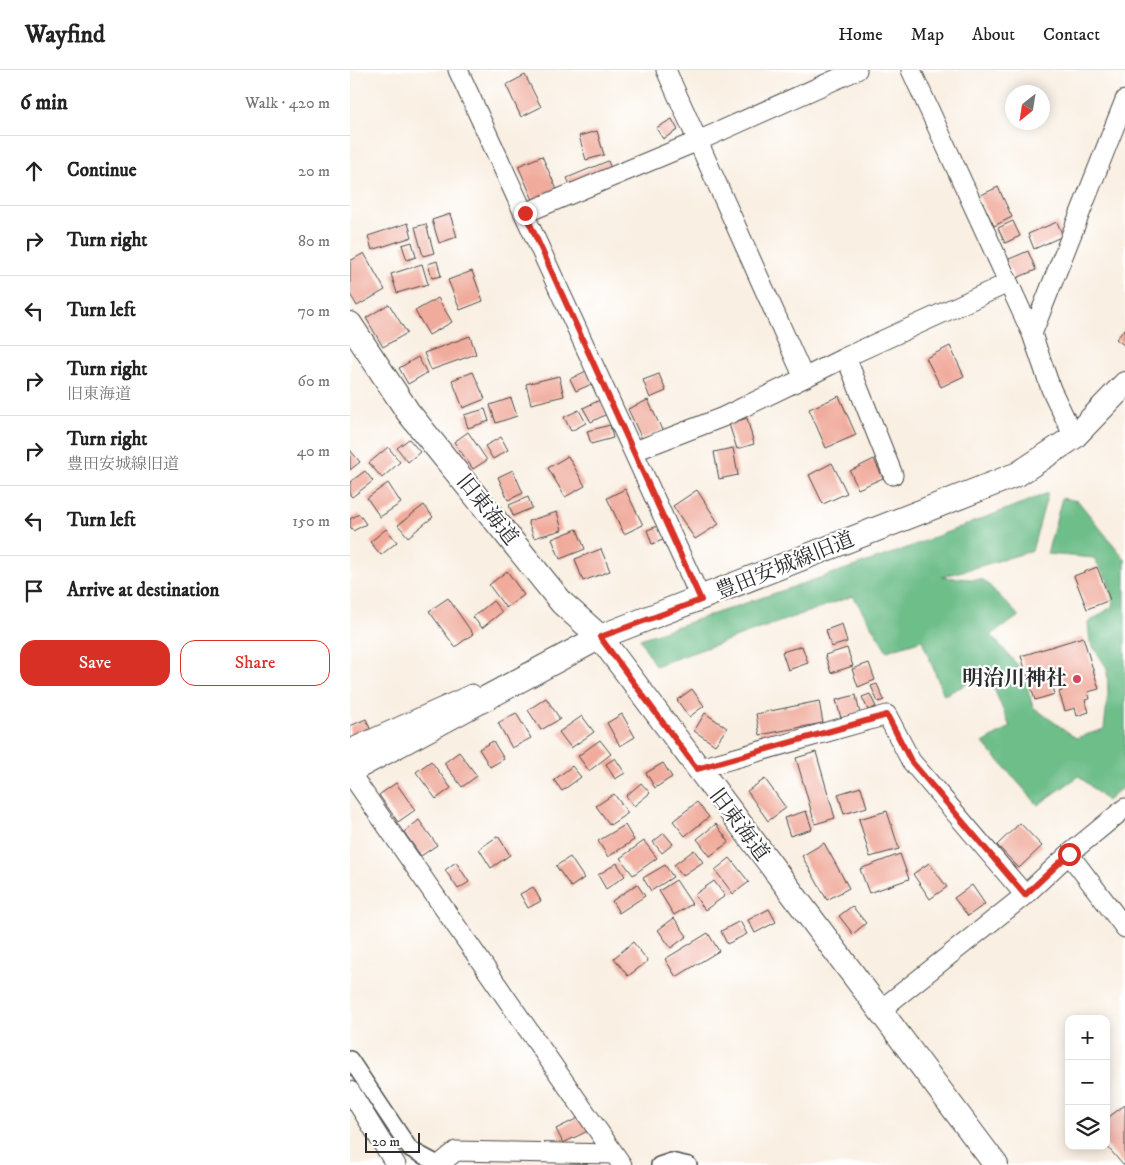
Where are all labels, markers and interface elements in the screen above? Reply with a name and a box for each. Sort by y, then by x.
text: Wayfind [25,20,105,50]
text: Home [838,24,883,46]
text: Map [911,24,944,46]
text: About [972,24,1015,46]
text: Contact [1043,24,1100,46]
north arrow [1005,85,1050,130]
text: 6 min [20,90,68,116]
text: Walk · 420 m [245,93,330,113]
icon: ahead [20,157,48,185]
text: Continue [67,159,137,182]
text: 20 m [298,161,330,181]
route end [514,202,537,225]
icon: right [20,227,48,255]
text: Turn right [67,229,147,252]
text: 80 m [298,231,330,251]
icon: left [20,297,48,325]
text: Turn left [67,299,136,322]
text: 70 m [298,301,330,321]
text: Turn right [67,358,147,381]
icon: right [20,367,48,395]
text: 60 m [298,371,330,391]
text: 旧東海道 [67,384,131,404]
text: Turn right [67,428,147,451]
icon: right [20,437,48,465]
text: 40 m [297,441,330,461]
text: 豊田安城線旧道 [67,454,179,474]
street label: 旧東海道 [450,469,524,551]
icon: left [20,507,48,535]
text: Turn left [67,509,136,532]
text: 150 m [292,511,330,531]
street label: 豊田安城線旧道 [712,526,858,606]
icon: arrive [20,577,48,605]
text: Arrive at destination [67,579,219,602]
button: Save [20,640,170,686]
button: Share [180,640,330,686]
place label: 明治川神社 [962,666,1067,692]
marker: 明治川神社 [1071,673,1083,685]
street label: 旧東海道 [703,784,775,866]
route start [1058,843,1081,866]
map controls [1065,1015,1110,1150]
button: + [1065,1015,1110,1060]
button: − [1065,1060,1110,1105]
button: layers [1065,1105,1110,1150]
scale bar [365,1130,420,1153]
text: 20 m [372,1133,400,1151]

